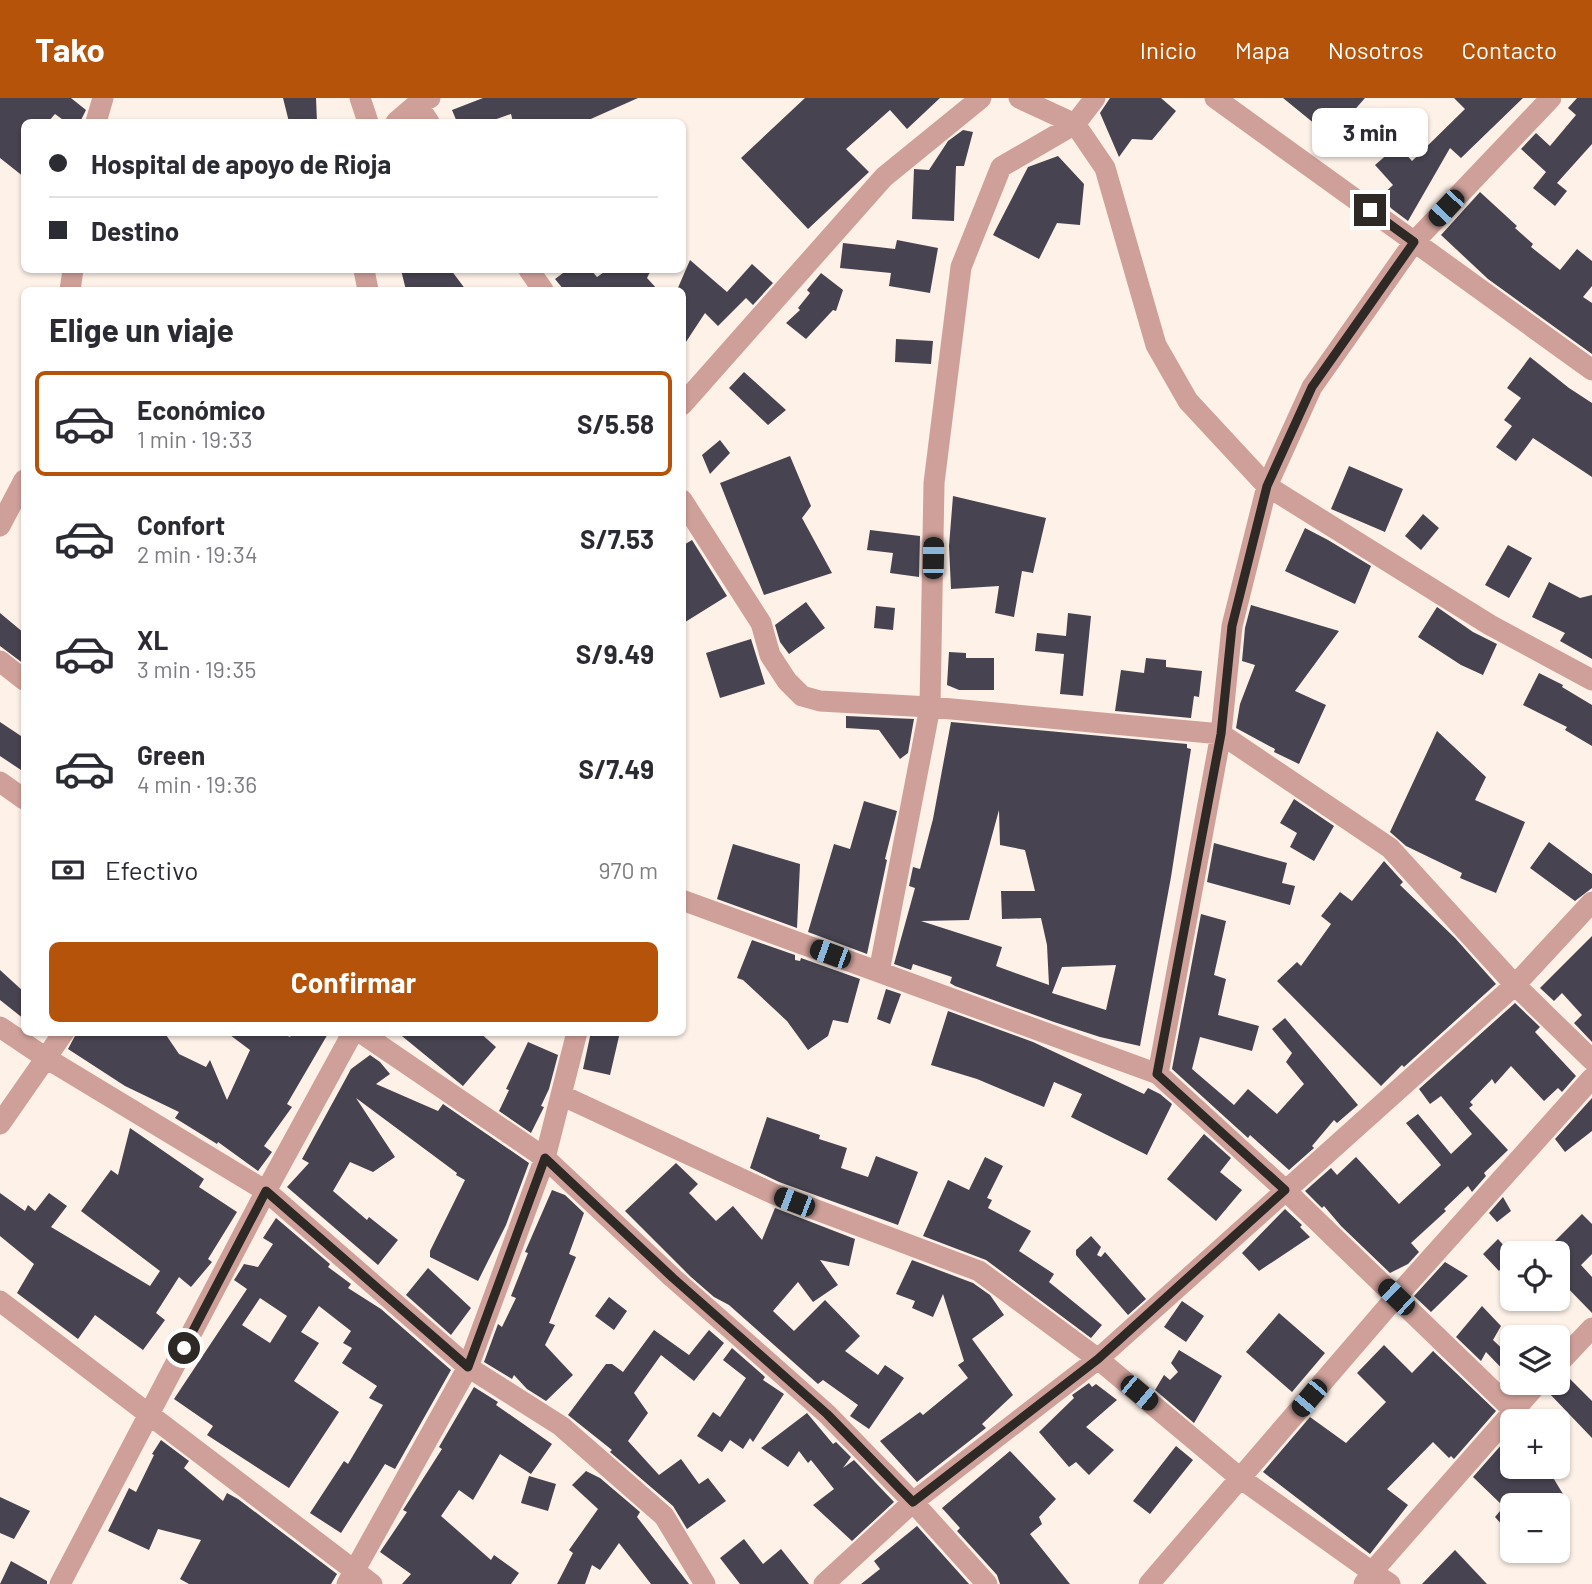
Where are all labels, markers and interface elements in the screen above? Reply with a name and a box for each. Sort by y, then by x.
text: Tako [35,29,105,69]
text: Inicio [1140,35,1197,64]
text: Mapa [1235,35,1290,64]
text: Nosotros [1328,35,1424,64]
text: Contacto [1462,35,1557,64]
callout: 3 min [1312,108,1428,158]
text: 3 min [1343,118,1397,146]
text: Hospital de apoyo de Rioja [91,148,391,179]
car [1424,185,1469,231]
route end [1354,194,1386,226]
text: Destino [91,215,179,246]
text: Elige un viaje [49,310,234,348]
icon: car [53,392,116,455]
text: Económico [137,394,266,425]
text: S/5.58 [577,408,654,439]
text: 1 min · 19:33 [137,425,252,453]
icon: car [53,507,116,570]
text: Confort [137,509,225,540]
text: S/7.53 [580,523,654,554]
car [923,537,944,579]
text: 2 min · 19:34 [137,540,258,568]
icon: car [53,622,116,685]
text: XL [137,624,168,655]
text: S/9.49 [576,638,654,669]
text: 3 min · 19:35 [137,655,256,683]
icon: car [53,737,116,800]
text: Green [137,739,205,770]
text: S/7.49 [578,753,654,784]
text: 4 min · 19:36 [137,770,257,798]
icon: cash [49,851,87,889]
text: Efectivo [105,854,198,885]
text: 970 m [599,856,658,884]
car [807,937,854,971]
button: Confirmar [49,942,658,1022]
car [771,1185,818,1219]
map controls [1500,1241,1570,1563]
button: locate [1500,1241,1570,1311]
car [1374,1275,1419,1319]
button: layers [1500,1325,1570,1395]
route start [168,1332,200,1364]
car [1117,1371,1162,1415]
car [1288,1375,1331,1421]
button: + [1500,1409,1570,1479]
button: − [1500,1493,1570,1563]

